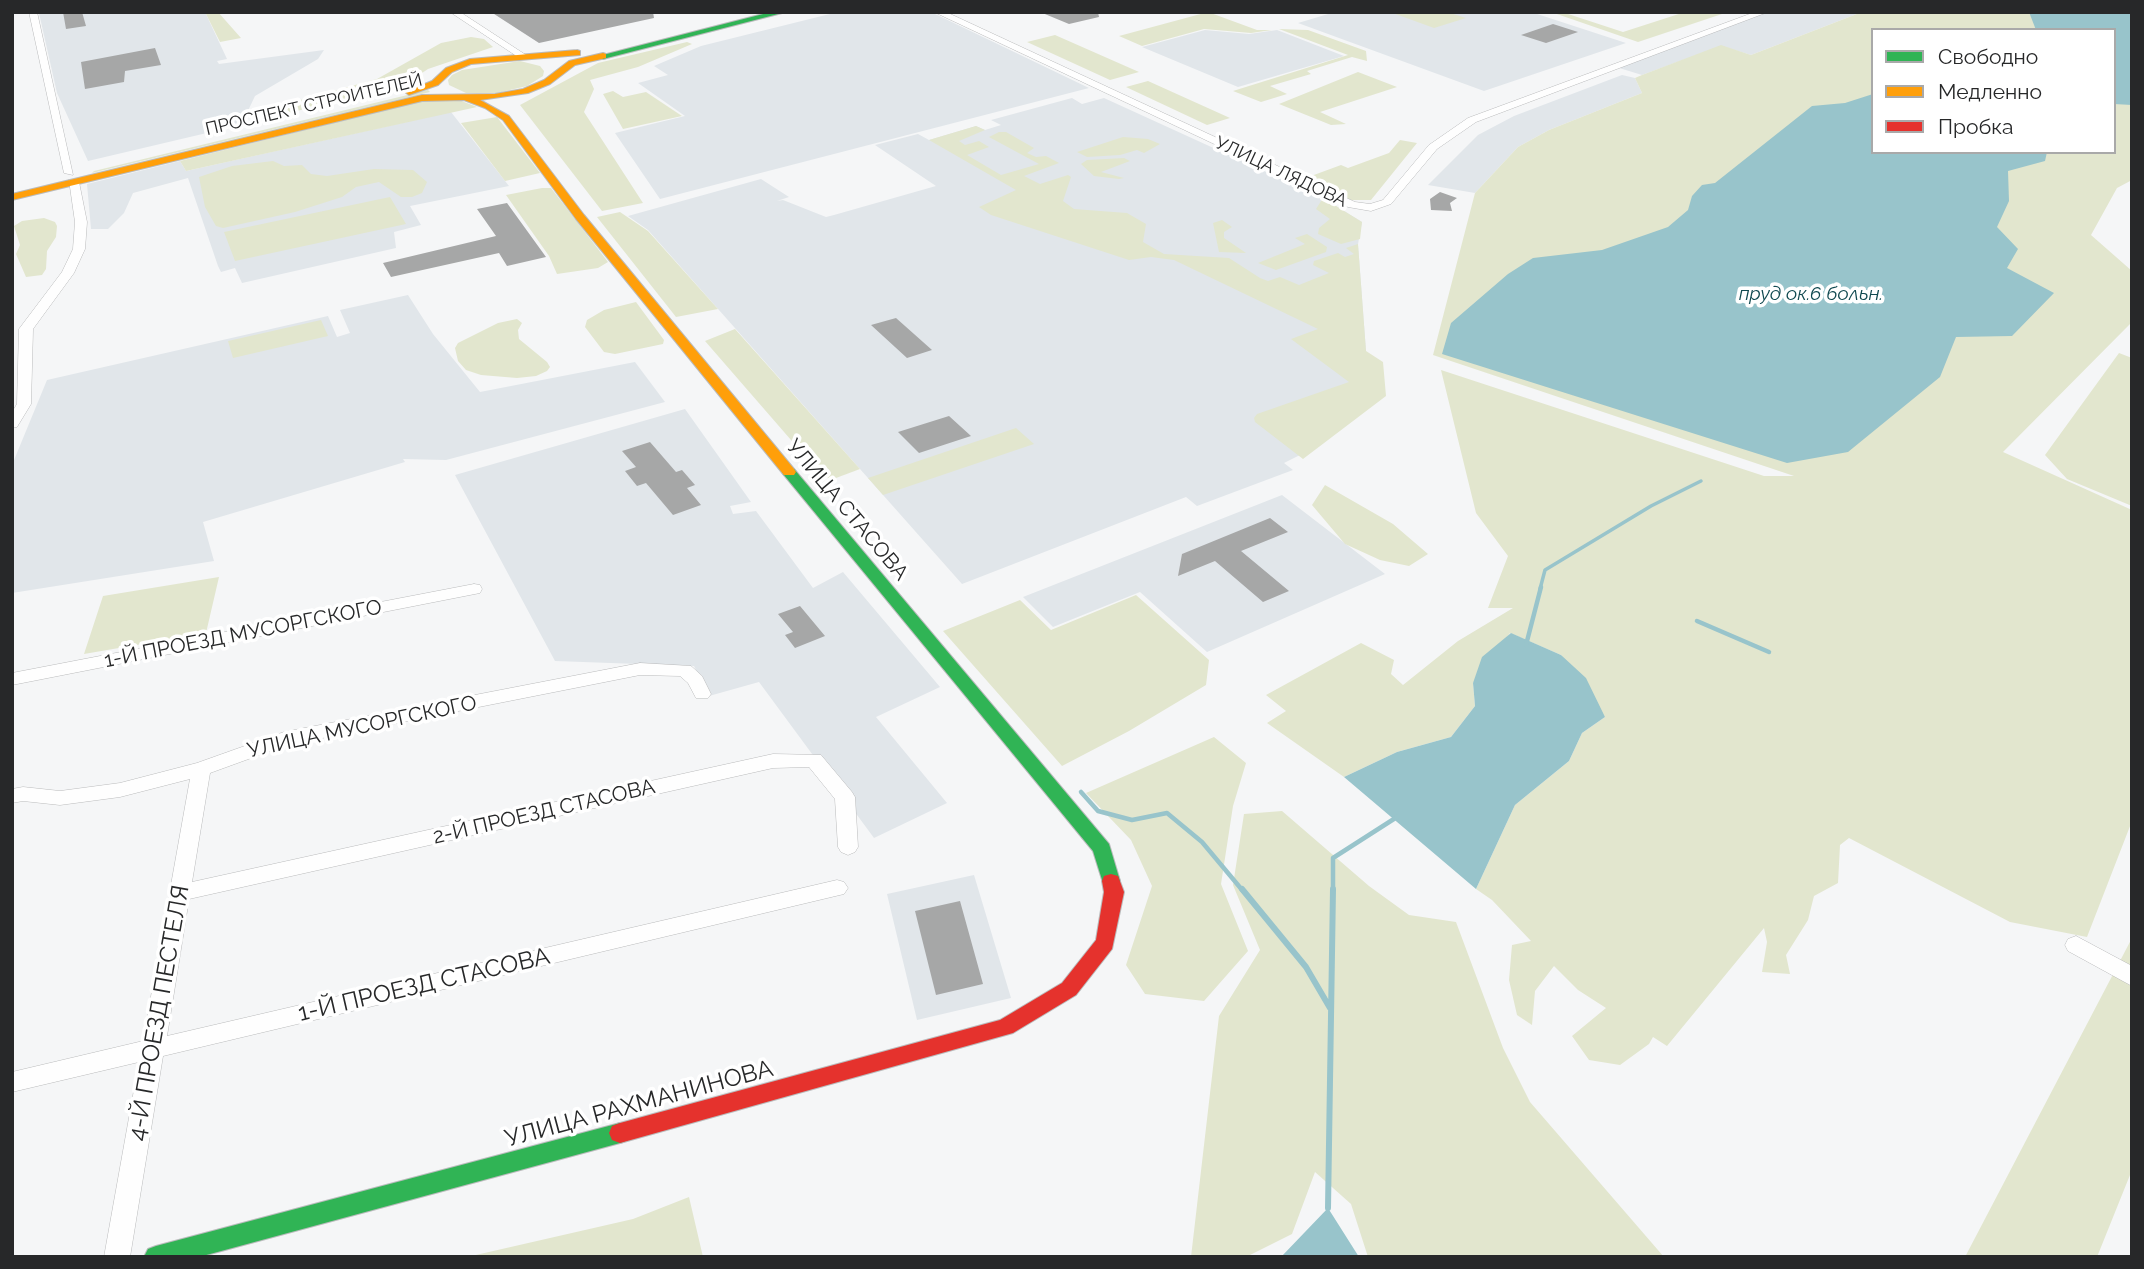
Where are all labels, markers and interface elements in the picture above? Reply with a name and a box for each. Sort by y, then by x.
legend [1871,28,2116,154]
text: Свободно [1938,44,2038,69]
street label: ПРОСПЕКТ СТРОИТЕЛЕЙ [203,69,425,141]
text: Медленно [1938,79,2042,104]
text: Пробка [1938,114,2014,139]
street label: УЛИЦА ЛЯДОВА [1212,132,1350,212]
water label: пруд ок.6 больн. [1739,283,1883,305]
street label: УЛИЦА СТАСОВА [781,434,913,586]
street label: 1-Й ПРОЕЗД МУСОРГСКОГО [102,595,384,673]
street label: УЛИЦА МУСОРГСКОГО [245,690,479,764]
street label: 2-Й ПРОЕЗД СТАСОВА [430,774,658,850]
street label: 4-Й ПРОЕЗД ПЕСТЕЛЯ [122,883,196,1143]
street label: 1-Й ПРОЕЗД СТАСОВА [295,942,553,1028]
street label: УЛИЦА РАХМАНИНОВА [502,1054,776,1154]

